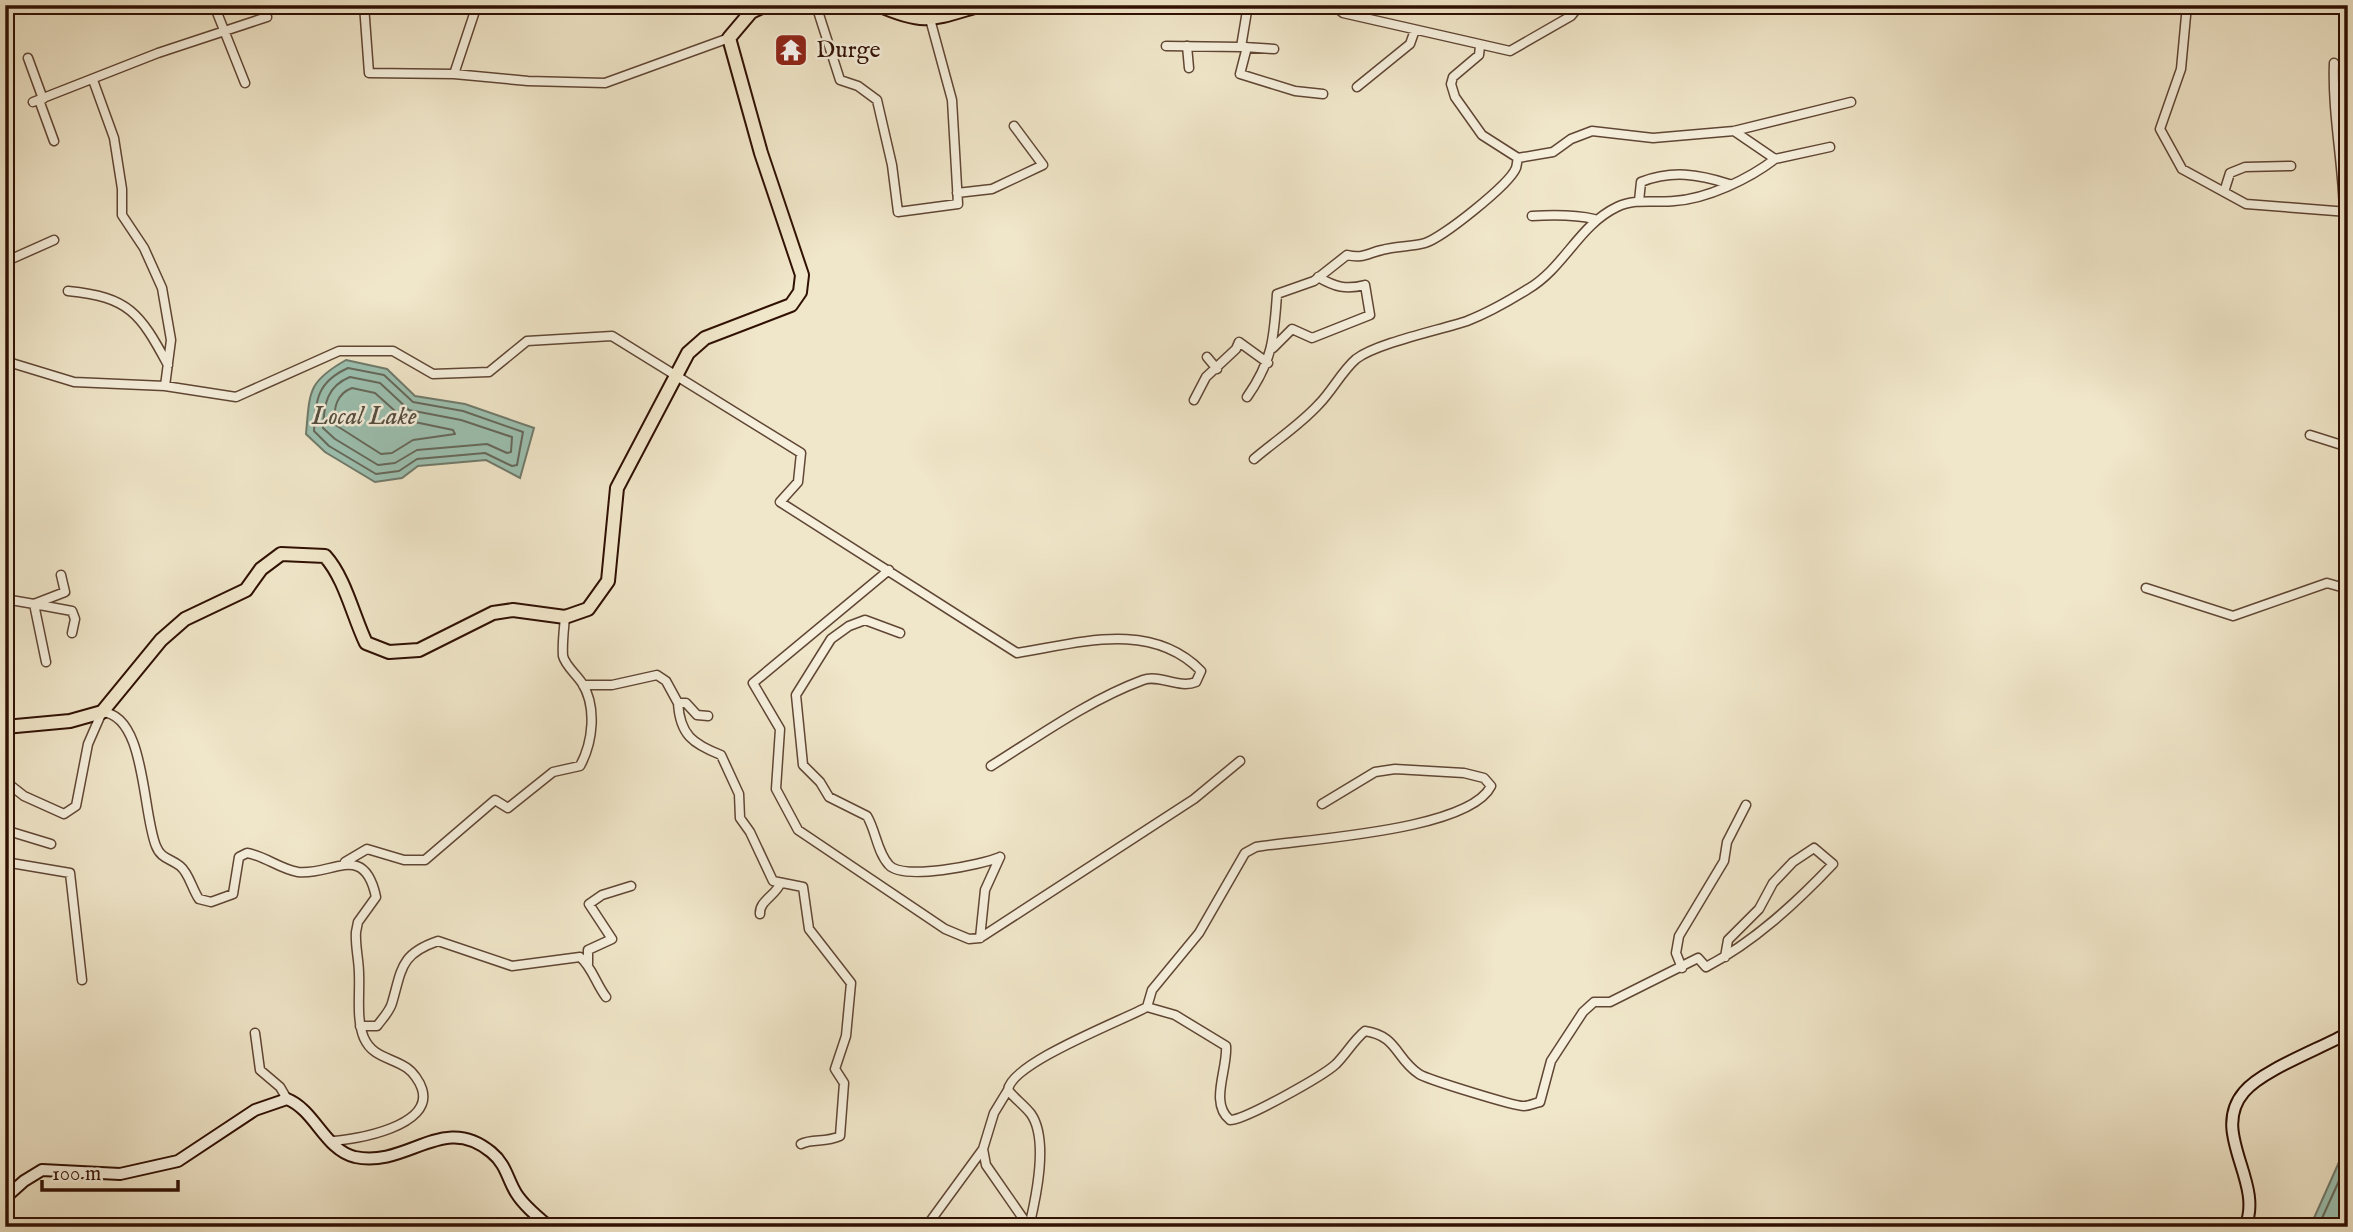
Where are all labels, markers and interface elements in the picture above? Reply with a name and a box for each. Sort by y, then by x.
temple icon: Durge [772,31,810,69]
place label: Durge [816,35,881,66]
water label: Local Lake [310,400,417,433]
scale bar [42,1148,178,1192]
text: 100 m [52,1161,101,1188]

